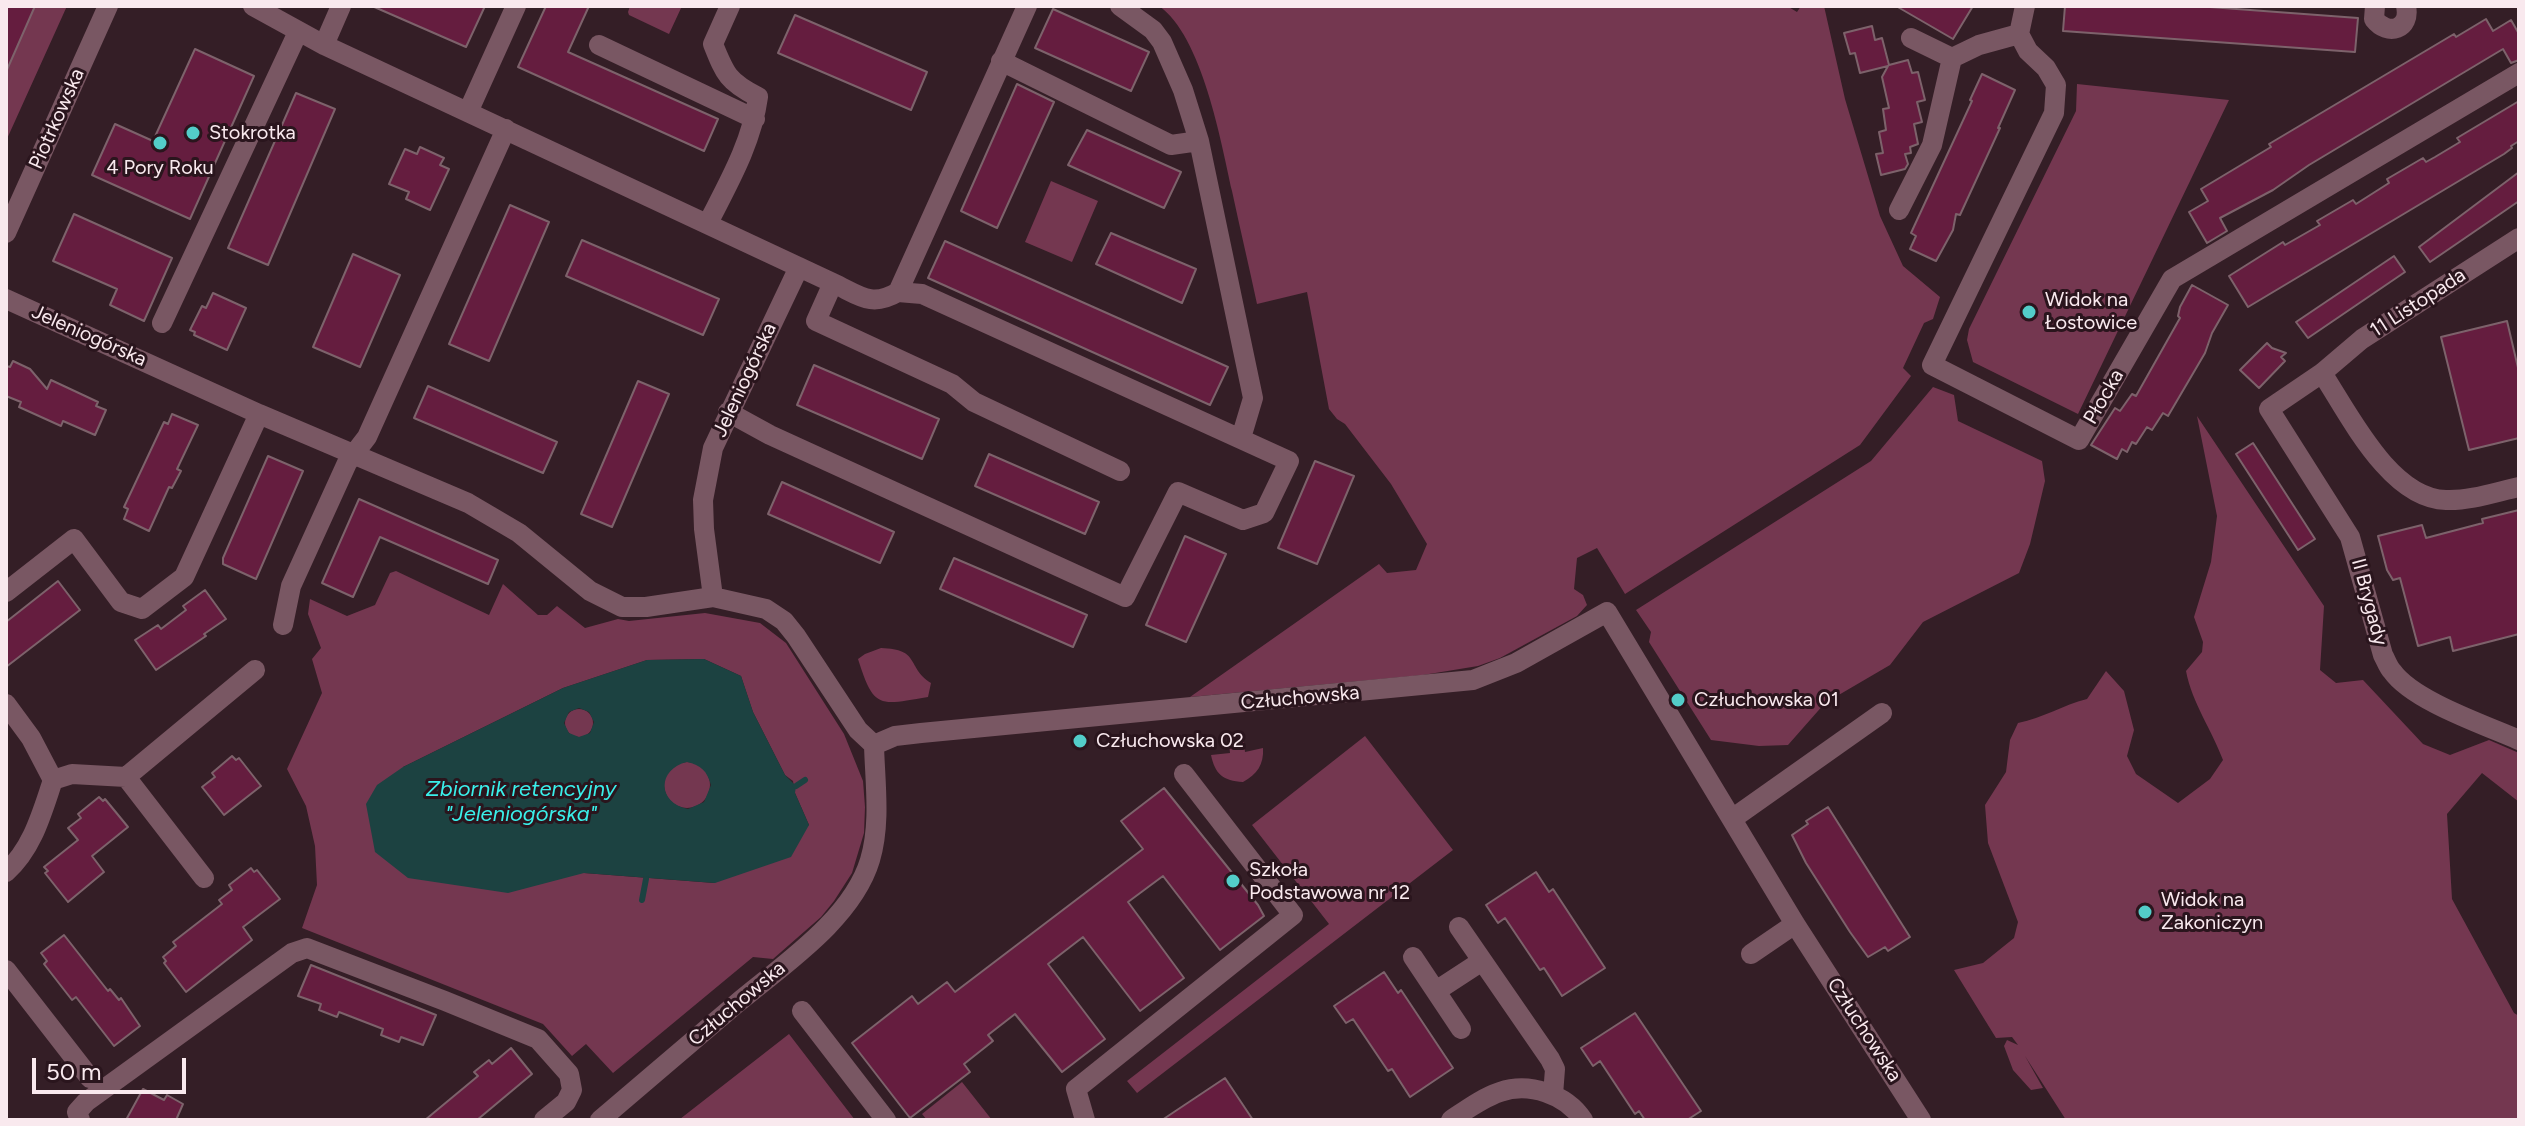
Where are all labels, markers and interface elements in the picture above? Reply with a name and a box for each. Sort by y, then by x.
street label: Piotrkowska [24,65,90,173]
place label: Stokrotka [209,121,296,145]
marker: Stokrotka [184,124,202,142]
marker: 4 Pory Roku [151,134,169,152]
place label: 4 Pory Roku [106,156,214,180]
street label: 11 Listopada [2366,263,2470,343]
place label: Widok na Łostowice [2045,288,2137,335]
street label: Jeleniogórska [28,300,150,372]
marker: Widok na Łostowice [2020,303,2038,321]
street label: Jeleniogórska [708,319,782,441]
street label: Płocka [2079,365,2129,429]
street label: II Brygady [2346,556,2392,648]
street label: Człuchowska [1240,681,1360,715]
place label: Człuchowska 01 [1694,688,1839,712]
marker: Człuchowska 01 [1669,691,1687,709]
place label: Człuchowska 02 [1096,729,1244,753]
marker: Człuchowska 02 [1071,732,1089,750]
water label: Zbiornik retencyjny "Jeleniogórska" [426,777,616,828]
place label: Szkoła Podstawowa nr 12 [1249,858,1410,905]
marker: Szkoła Podstawowa nr 12 [1224,872,1242,890]
place label: Widok na Zakoniczyn [2161,888,2263,935]
marker: Widok na Zakoniczyn [2136,903,2154,921]
street label: Człuchowska [684,957,790,1051]
street label: Człuchowska [1822,974,1906,1086]
scale bar [36,1042,190,1092]
text: 50 m [46,1057,102,1086]

